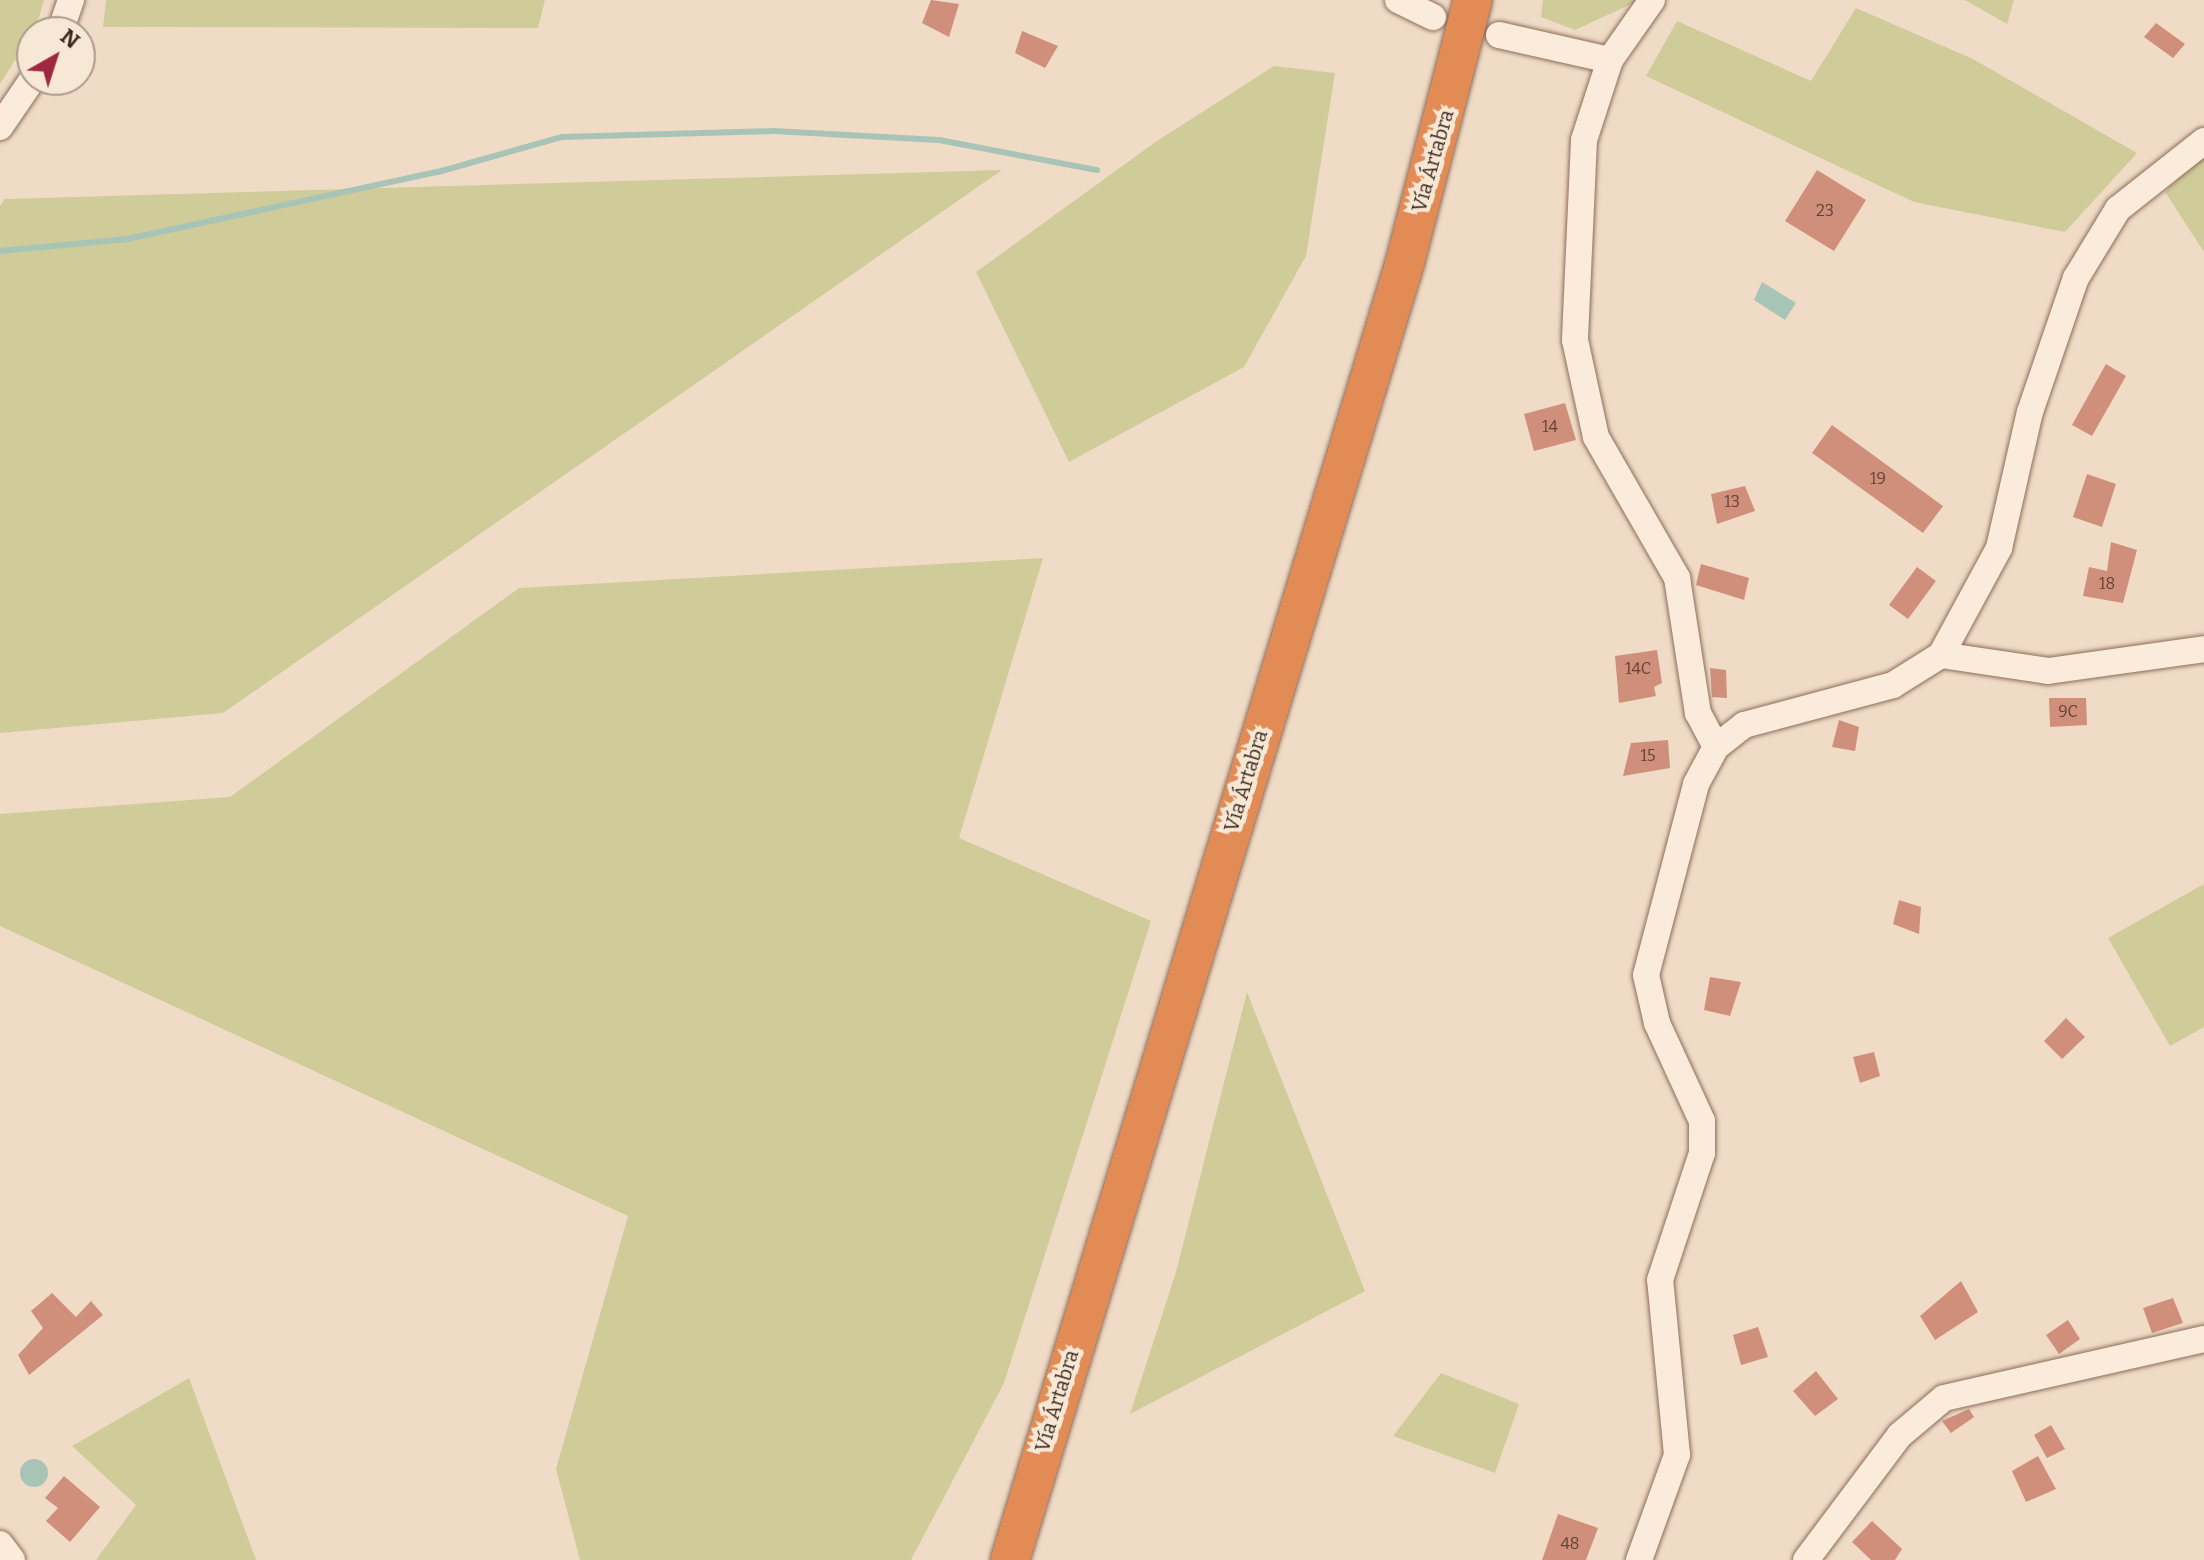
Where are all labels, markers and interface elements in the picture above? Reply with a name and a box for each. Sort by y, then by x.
north arrow [16,16,96,96]
text: N [55,23,85,54]
street label: Vía Ártabra [1407,107,1459,215]
house number: 23 [1816,201,1834,221]
house number: 14 [1542,417,1558,437]
house number: 19 [1870,469,1886,489]
house number: 13 [1724,492,1740,512]
house number: 18 [2099,574,2115,594]
house number: 14C [1625,659,1651,679]
house number: 9C [2058,702,2078,722]
street label: Vía Ártabra [1219,727,1273,835]
house number: 15 [1640,746,1656,766]
street label: Vía Ártabra [1030,1347,1084,1455]
house number: 48 [1561,1534,1579,1554]

